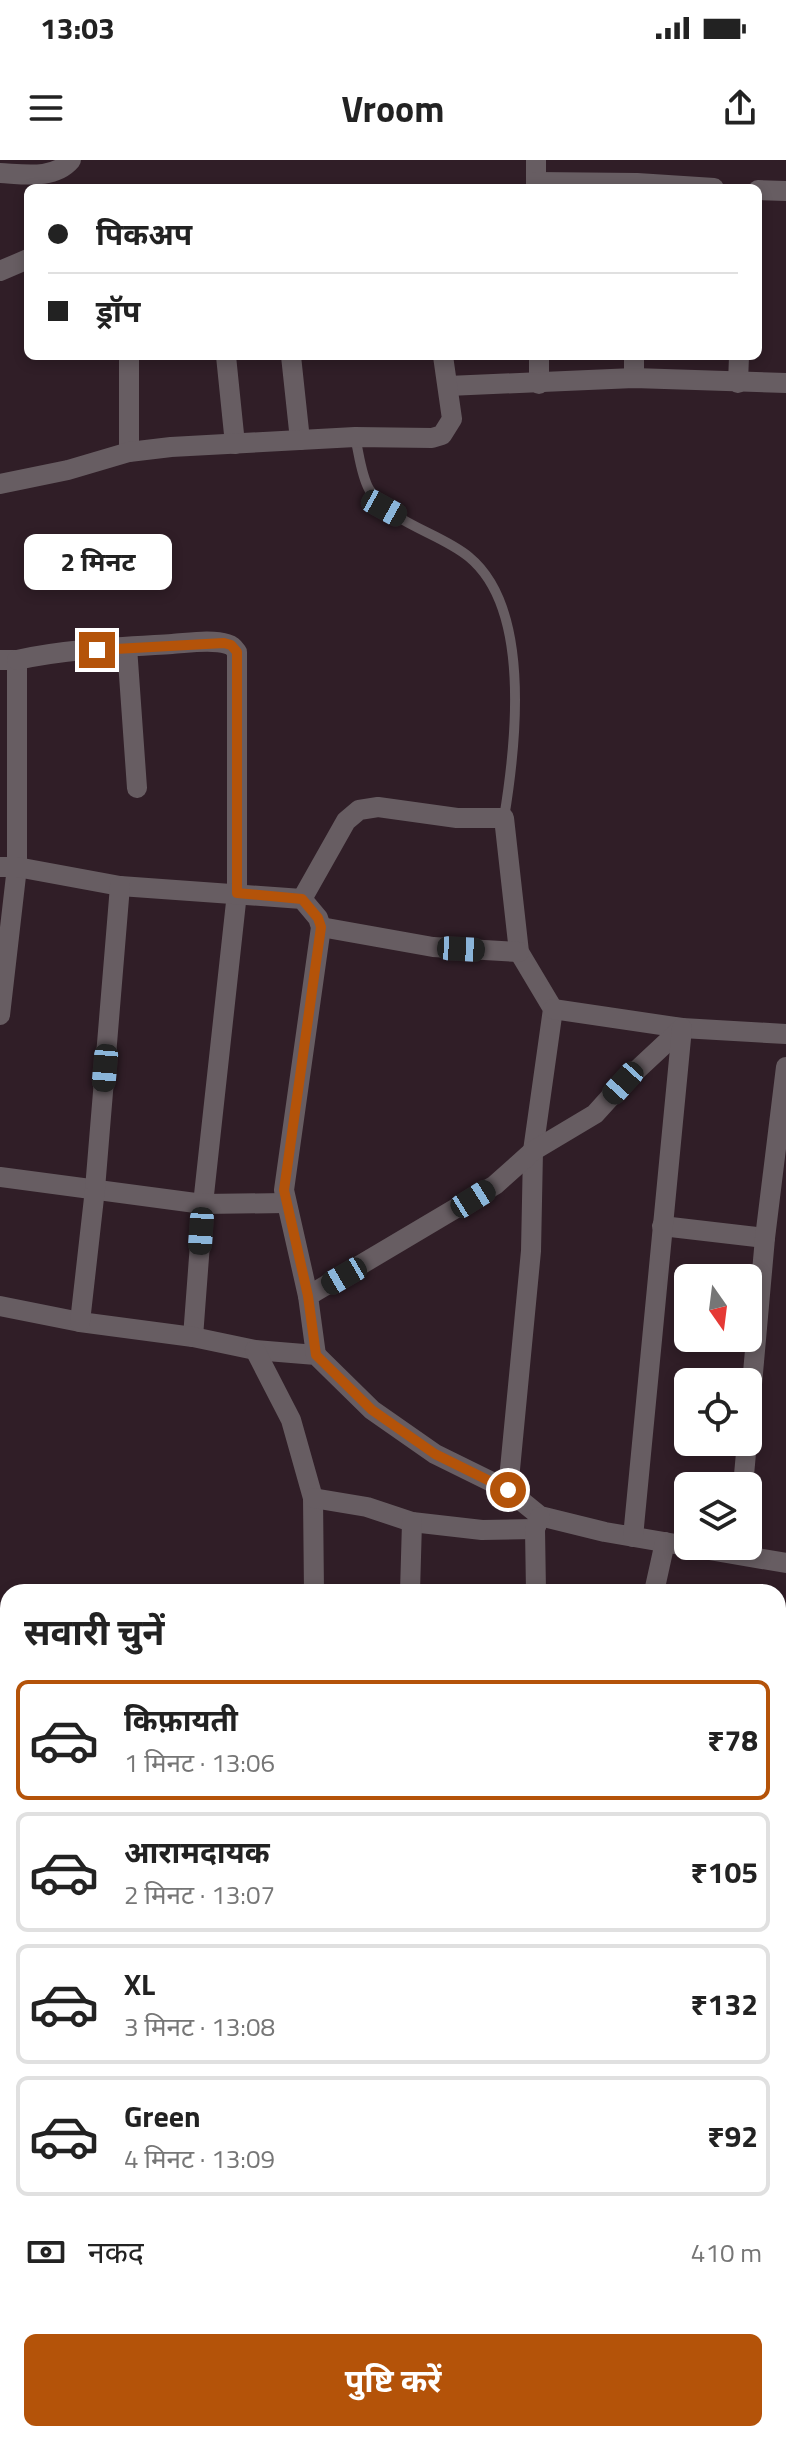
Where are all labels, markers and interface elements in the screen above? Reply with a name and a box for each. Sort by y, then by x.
text: 13:03 [40,5,115,51]
text: Vroom [342,81,444,136]
icon: menu [24,86,68,130]
icon: share [718,86,762,130]
text: पिकअप [96,211,192,257]
text: ड्रॉप [96,288,140,334]
car [357,486,411,530]
callout: 2 मिनट [23,534,171,590]
text: 2 मिनट [61,542,135,581]
route end [79,632,115,668]
car [436,936,486,962]
car [91,1043,119,1093]
car [598,1057,648,1109]
car [446,1176,500,1222]
car [187,1206,215,1256]
car [317,1254,371,1298]
north arrow [674,1264,762,1352]
map controls [674,1264,762,1560]
button: locate [674,1368,762,1456]
route start [490,1472,526,1508]
button: layers [674,1472,762,1560]
text: सवारी चुनें [24,1604,164,1659]
text: किफ़ायती [124,1697,238,1743]
icon: car [28,1704,100,1776]
text: ₹78 [707,1717,758,1763]
text: 1 मिनट · 13:06 [124,1743,275,1782]
text: आरामदायक [124,1829,270,1875]
icon: car [28,1836,100,1908]
text: ₹105 [690,1849,758,1895]
text: 2 मिनट · 13:07 [124,1875,275,1914]
text: XL [124,1961,155,2007]
icon: car [28,1968,100,2040]
text: ₹132 [690,1981,758,2027]
text: 3 मिनट · 13:08 [124,2007,275,2046]
text: Green [124,2093,201,2139]
icon: car [28,2100,100,2172]
text: ₹92 [707,2113,758,2159]
text: 4 मिनट · 13:09 [124,2139,275,2178]
text: नकद [88,2229,144,2275]
icon: cash [24,2230,68,2274]
text: 410 m [691,2233,762,2272]
button: पुष्टि करें [24,2334,762,2426]

